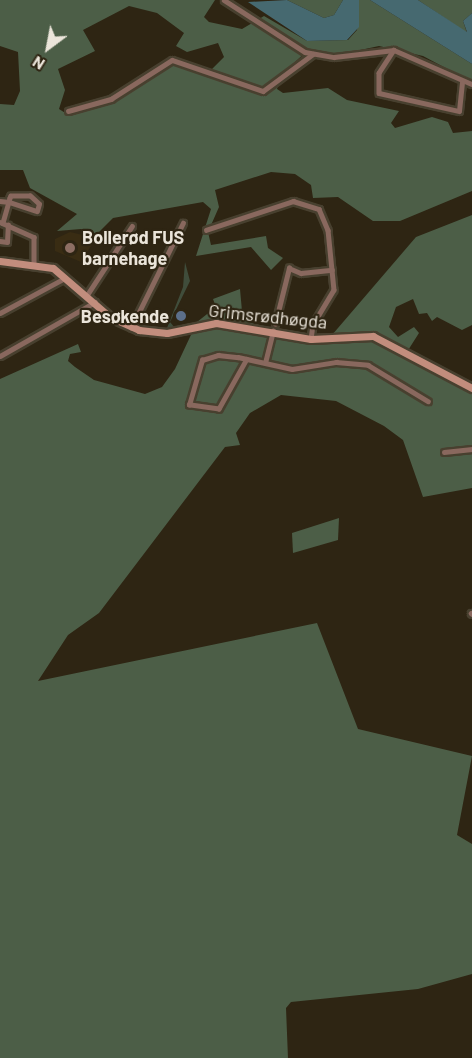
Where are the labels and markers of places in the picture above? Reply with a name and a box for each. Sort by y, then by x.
place label: Bollerød FUS barnehage [82,227,184,270]
marker: Bollerød FUS barnehage [63,241,77,255]
place label: Besøkende [81,305,169,327]
marker: Besøkende [174,309,188,323]

